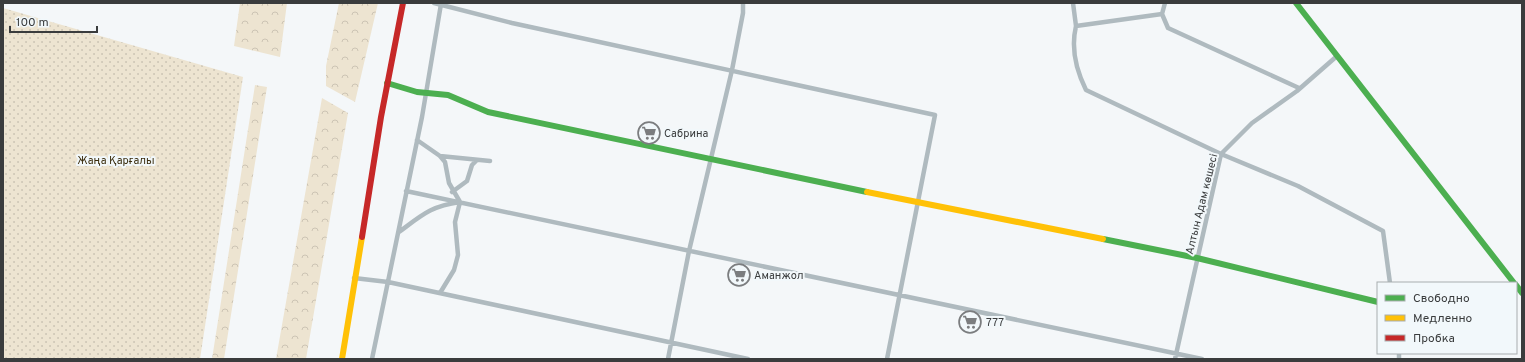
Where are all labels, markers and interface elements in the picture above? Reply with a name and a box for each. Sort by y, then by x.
scale bar [10,8,97,34]
text: 100 m [16,15,49,31]
supermarket icon: Сабрина [636,120,662,146]
place label: Сабрина [664,127,709,141]
street label: Алтын Адам көшесі [1183,152,1221,256]
park label: Жаңа Қарғалы [77,154,155,168]
supermarket icon: Аманжол [726,262,752,288]
place label: Аманжол [754,269,804,283]
legend [1377,282,1517,354]
text: Свободно [1413,291,1470,307]
supermarket icon: 777 [957,309,983,335]
text: Медленно [1413,311,1473,327]
place label: 777 [986,316,1004,330]
text: Пробка [1413,331,1455,347]

